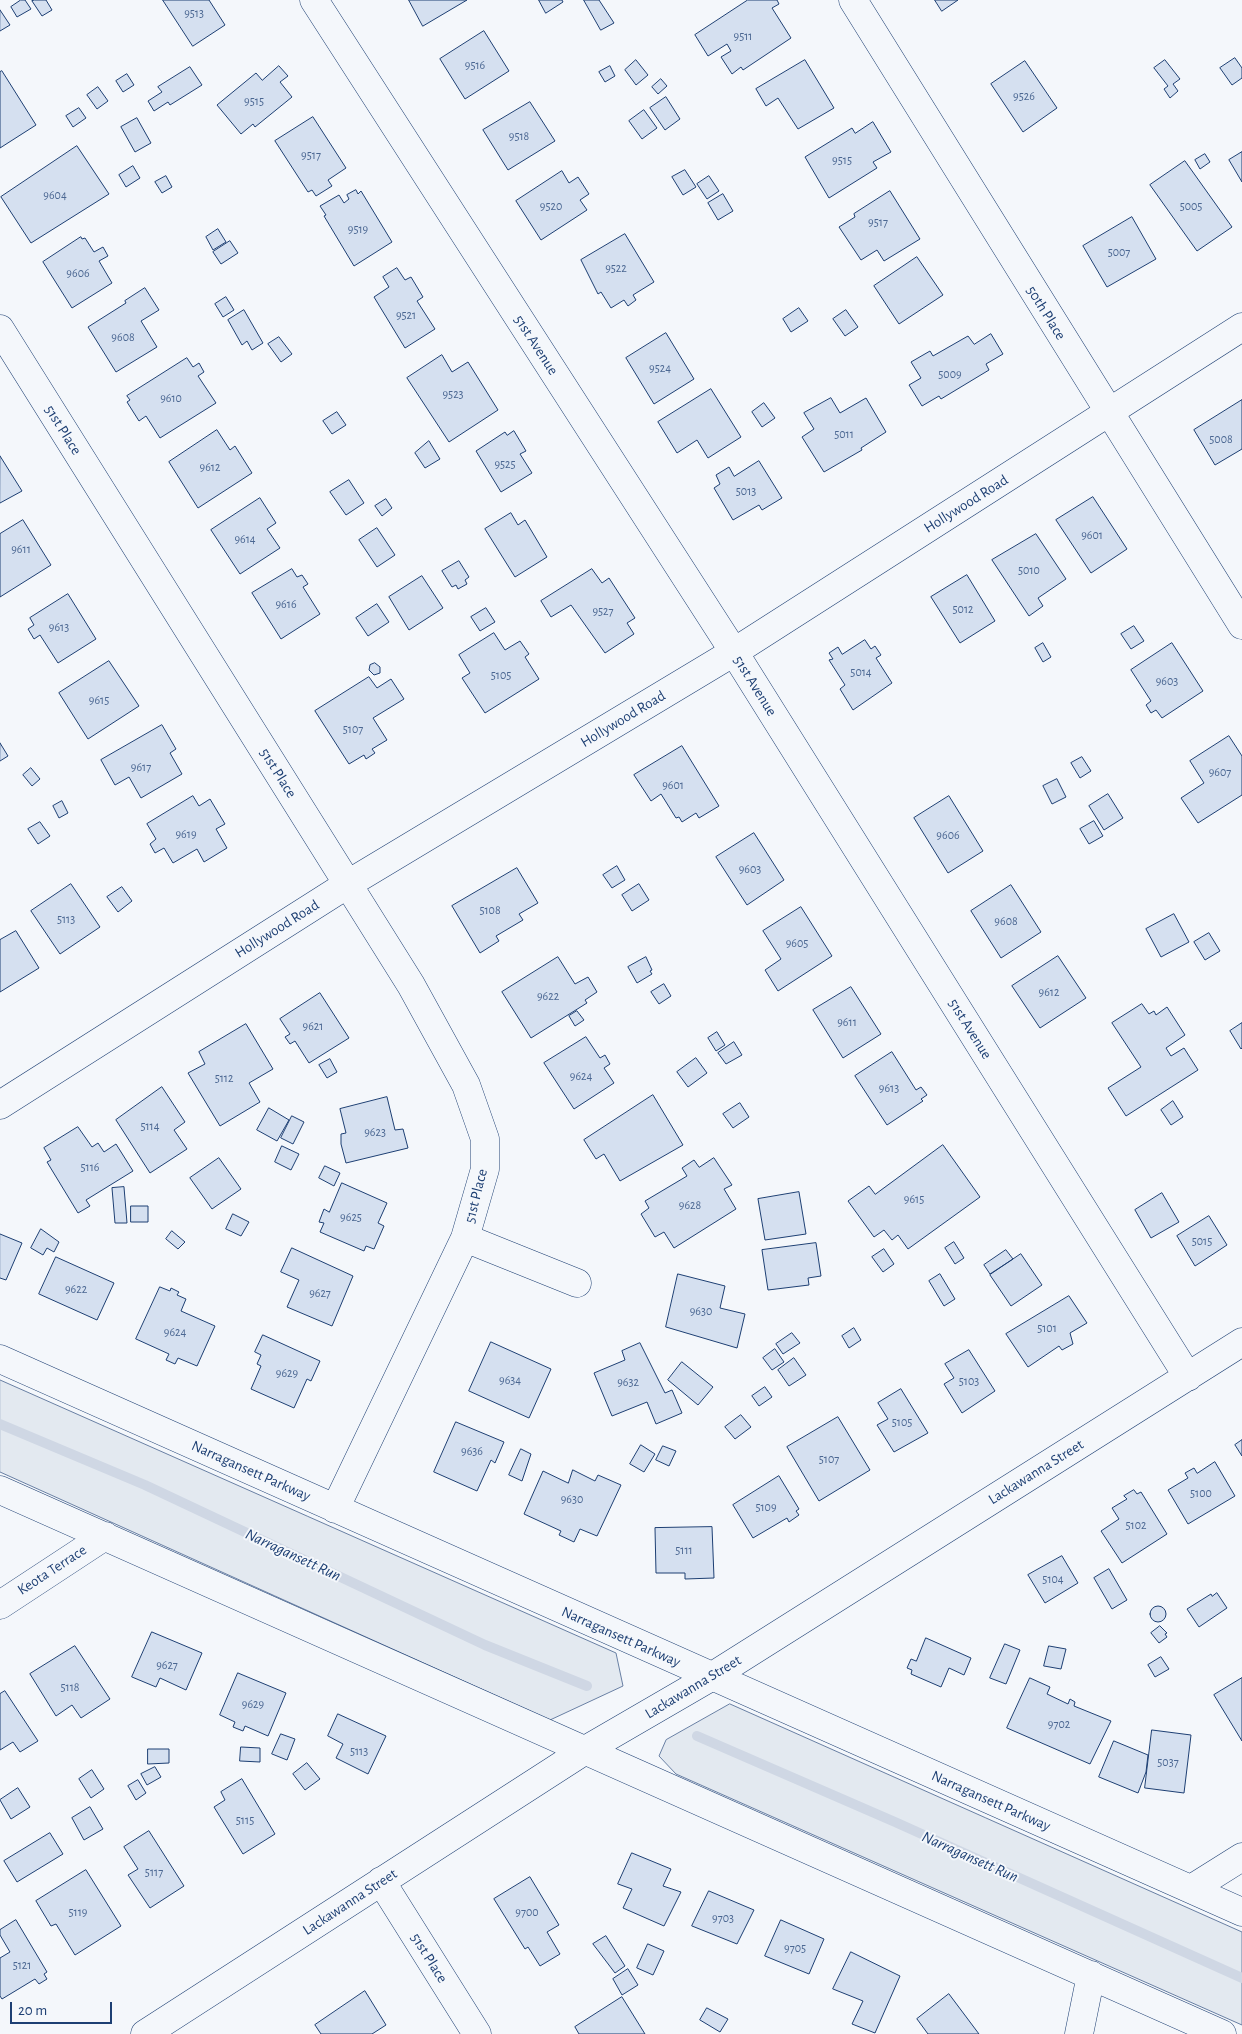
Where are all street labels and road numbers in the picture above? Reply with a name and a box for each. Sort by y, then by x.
street label: 50th Place [1022,283,1070,343]
street label: 51st Avenue [510,312,562,378]
street label: 51st Place [41,402,85,458]
street label: Hollywood Road [921,471,1011,537]
street label: 51st Avenue [729,652,781,720]
street label: Hollywood Road [577,687,669,751]
street label: 51st Place [256,745,300,801]
street label: Hollywood Road [232,896,322,962]
street label: 51st Avenue [944,995,996,1063]
street label: 51st Place [461,1167,491,1225]
street label: Lackawanna Street [985,1436,1087,1508]
street label: Narragansett Parkway [189,1437,313,1505]
street label: Keota Terrace [14,1541,90,1599]
street label: Narragansett Parkway [559,1603,683,1671]
street label: Lackawanna Street [642,1651,744,1723]
street label: Narragansett Parkway [929,1767,1053,1835]
street label: Lackawanna Street [299,1865,401,1939]
street label: 51st Place [407,1930,451,1986]

